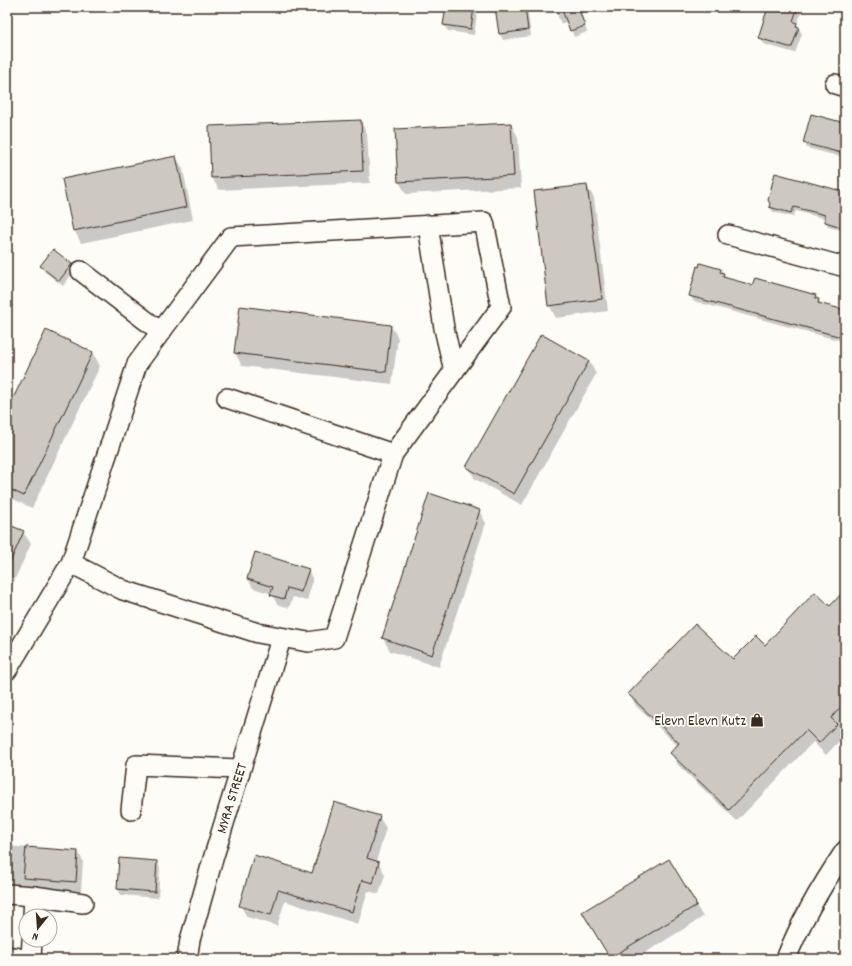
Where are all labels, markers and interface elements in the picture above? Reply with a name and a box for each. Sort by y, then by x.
place label: Elevn Elevn Kutz [654,711,746,733]
shop icon: Elevn Elevn Kutz [749,712,765,728]
street label: MYRA STREET [212,761,254,837]
north arrow [18,908,58,948]
text: N [30,927,41,944]

